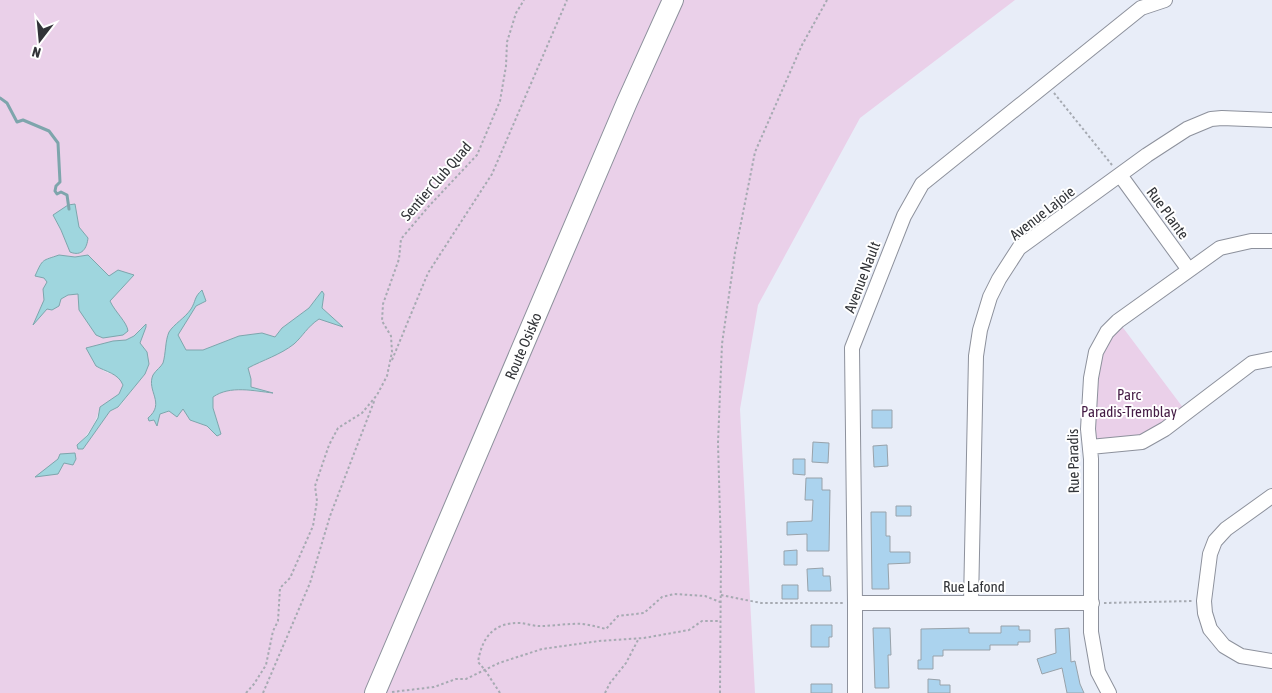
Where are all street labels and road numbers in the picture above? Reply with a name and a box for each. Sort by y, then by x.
street label: Sentier Club Quad [397,138,475,224]
street label: Avenue Lajoie [1006,182,1078,243]
street label: Rue Plante [1143,184,1193,242]
street label: Avenue Nault [841,239,883,315]
street label: Route Osisko [501,310,545,382]
street label: Rue Paradis [1064,429,1082,493]
street label: Rue Lafond [943,578,1005,595]

